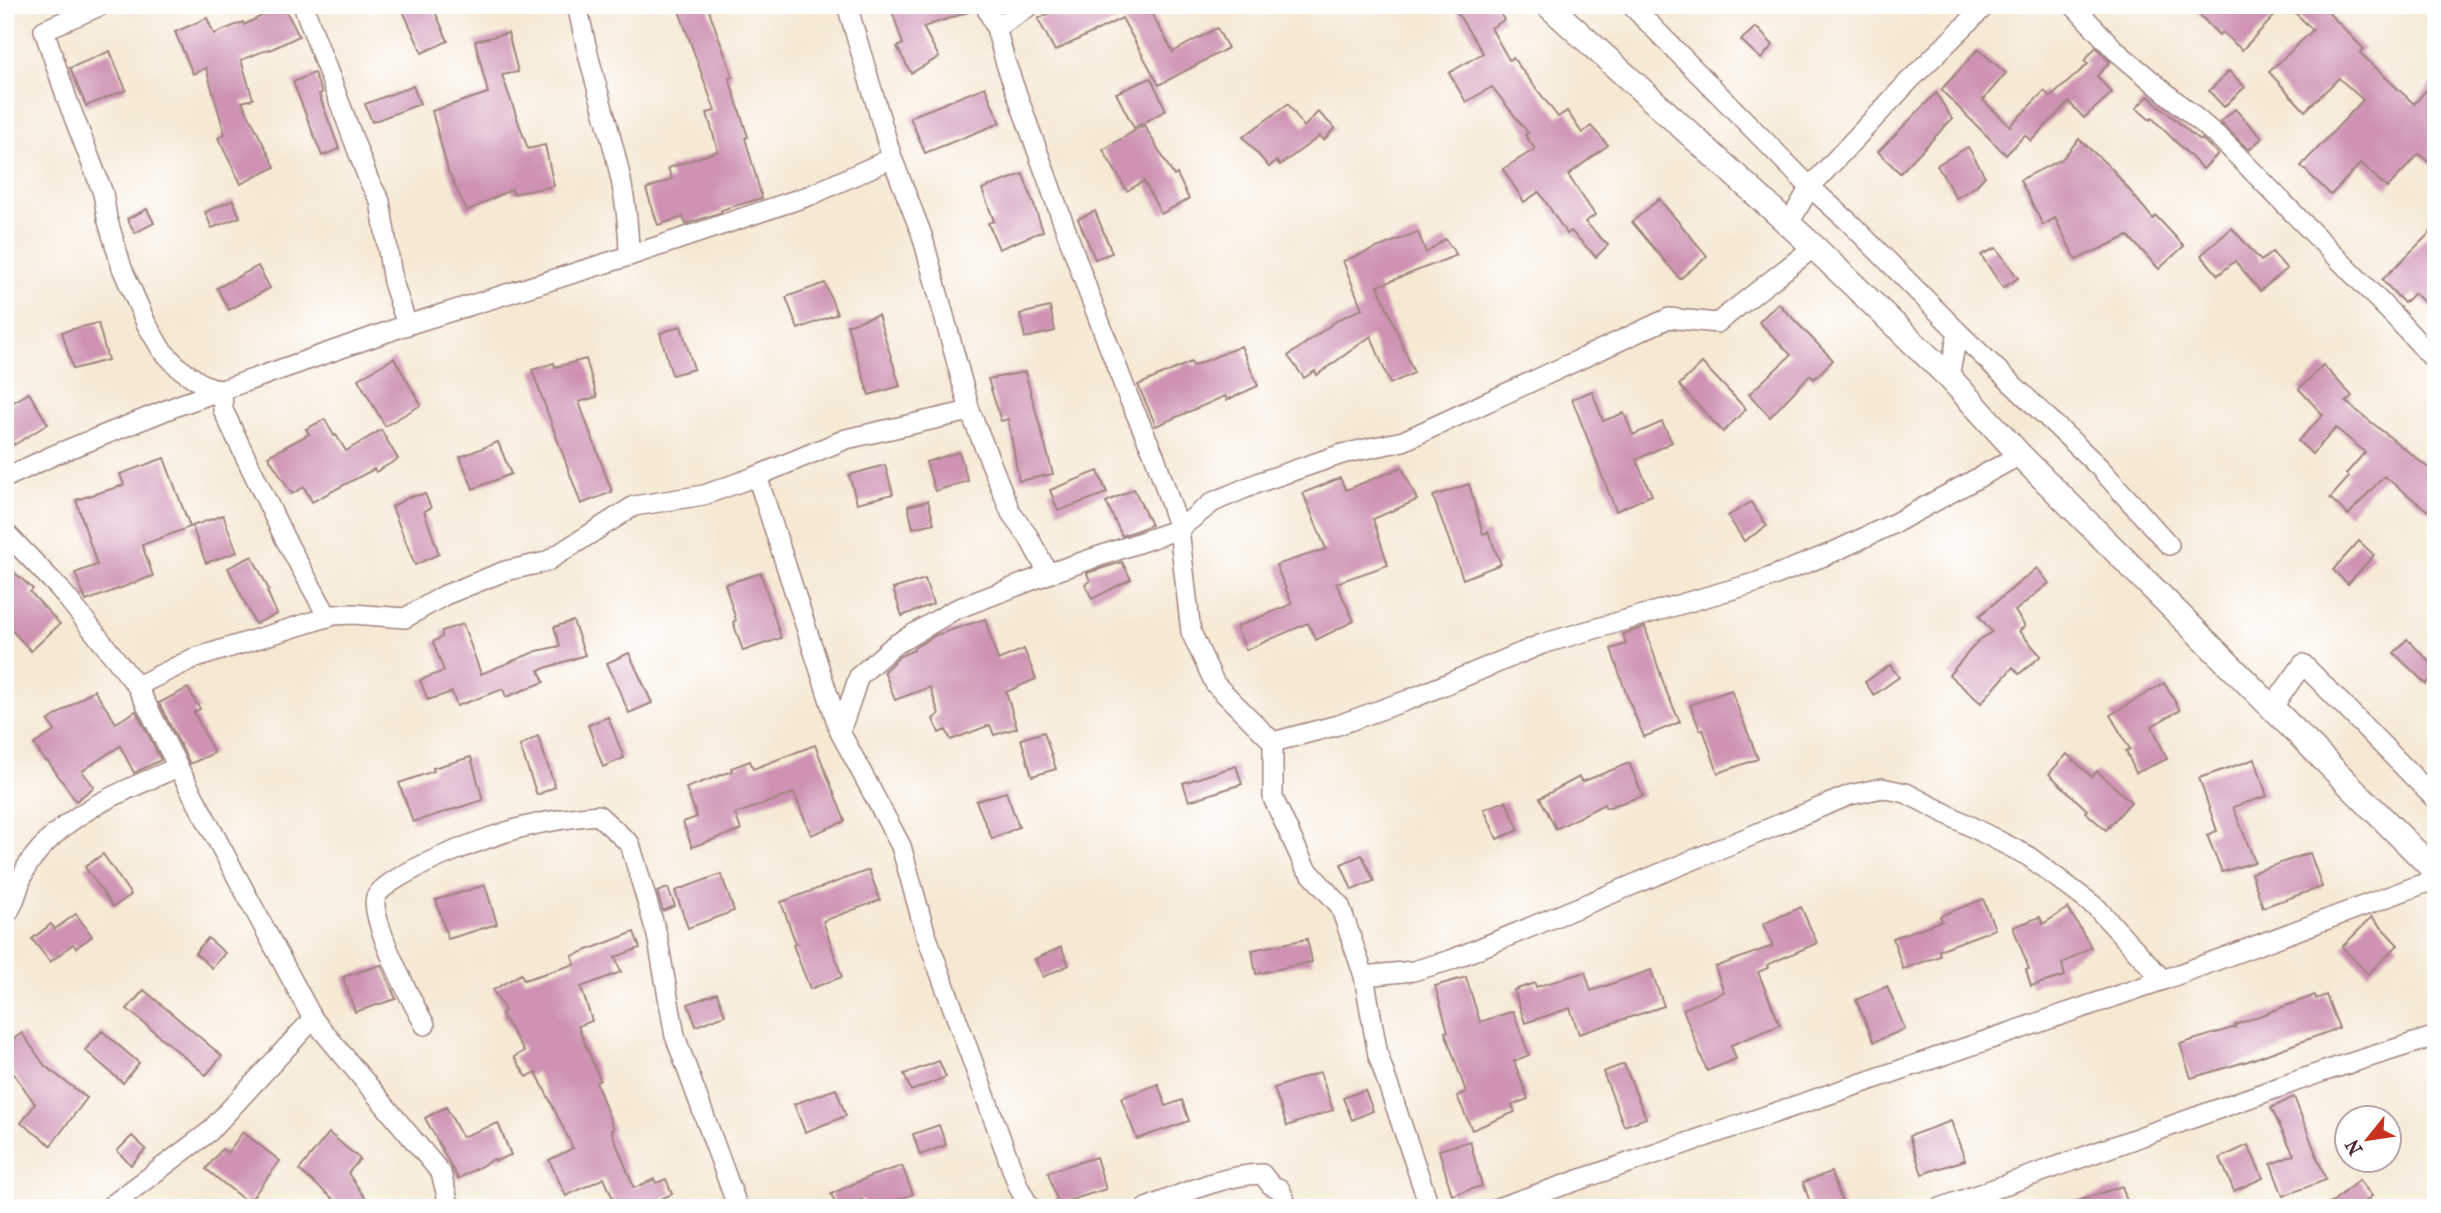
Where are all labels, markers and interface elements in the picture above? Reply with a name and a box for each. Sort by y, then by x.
north arrow [2332,1104,2402,1174]
text: N [2341,1135,2367,1159]

